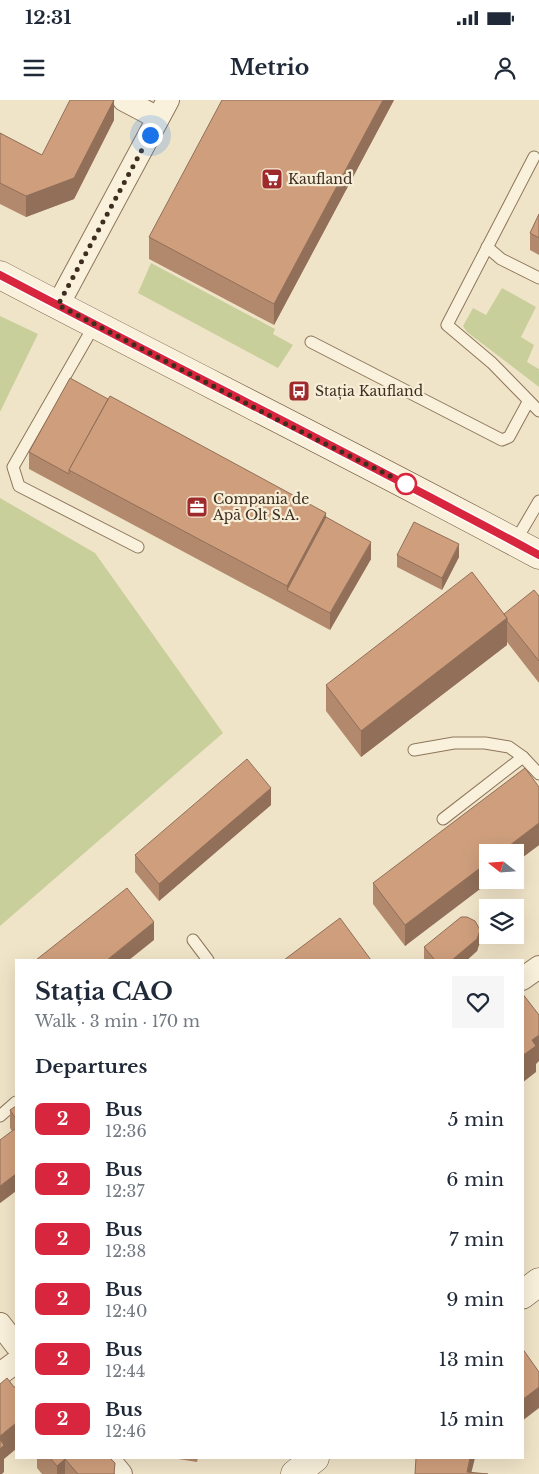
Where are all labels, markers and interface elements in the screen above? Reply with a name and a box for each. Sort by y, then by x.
text: 12:31 [25,6,71,29]
icon: menu [20,54,48,82]
text: Metrio [230,54,309,81]
icon: person [491,54,519,82]
your location [138,123,163,148]
supermarket icon: Kaufland [260,167,284,191]
place label: Kaufland [288,170,353,188]
bus stop icon: Stația Kaufland [287,379,311,403]
place label: Stația Kaufland [315,382,424,400]
unlabelled marker [395,473,417,495]
place label: Compania de Apă Olt S.A. [212,490,309,524]
office icon: Compania de Apă Olt S.A. [185,495,209,519]
north arrow [479,844,524,889]
map controls [479,844,524,944]
button: layers [479,899,524,944]
button: heart [452,976,504,1028]
text: Stația CAO [35,977,173,1006]
text: Walk · 3 min · 170 m [35,1011,200,1031]
text: Departures [35,1055,147,1078]
text: Bus [105,1098,142,1121]
text: 2 [57,1108,68,1130]
text: 5 min [448,1108,504,1131]
text: 12:36 [105,1121,147,1141]
text: Bus [105,1158,142,1181]
text: 2 [57,1168,68,1190]
text: 6 min [446,1168,504,1191]
text: 12:37 [105,1181,144,1201]
text: Bus [105,1218,142,1241]
text: 2 [57,1228,68,1250]
text: 7 min [449,1228,504,1251]
text: 12:38 [105,1241,146,1261]
text: Bus [105,1278,142,1301]
text: 2 [57,1288,68,1310]
text: 9 min [446,1288,504,1311]
text: 12:40 [105,1301,147,1321]
text: Bus [105,1338,142,1361]
text: 2 [57,1348,68,1370]
text: 13 min [438,1348,504,1371]
text: 12:44 [105,1361,145,1381]
text: Bus [105,1398,142,1421]
text: 2 [57,1408,68,1430]
text: 15 min [439,1408,504,1431]
text: 12:46 [105,1421,146,1441]

